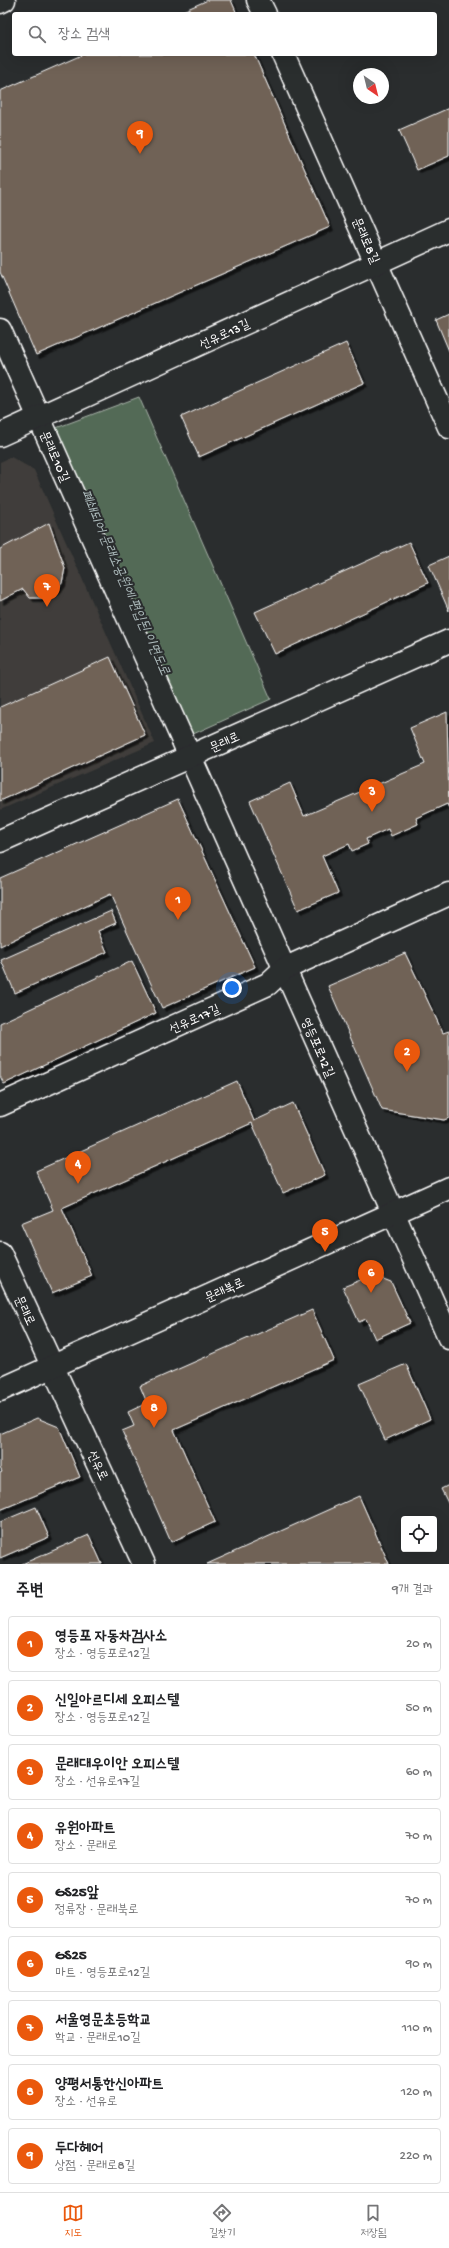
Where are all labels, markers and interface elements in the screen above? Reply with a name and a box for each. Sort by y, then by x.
search box [12,12,437,56]
icon: search [26,23,48,45]
text: 장소 검색 [58,26,110,44]
north arrow [353,68,389,104]
pin: 9 [127,121,153,154]
street label: 문래로8길 [348,216,382,266]
street label: 선유로13길 [197,317,253,353]
street label: 문래로10길 [36,429,72,485]
water label: 폐쇄되어 문래소공원에 편입된 이면도로 [75,488,172,678]
pin: 7 [34,574,60,607]
street label: 문래로 [208,730,242,757]
pin: 3 [359,779,385,812]
pin: 1 [165,887,191,920]
your location [222,978,242,998]
street label: 선유로17길 [167,1002,223,1038]
street label: 영등포로12길 [297,1016,337,1080]
pin: 2 [394,1039,420,1072]
pin: 4 [65,1151,91,1184]
pin: 5 [312,1219,338,1252]
pin: 6 [358,1260,384,1293]
street label: 문래북로 [203,1276,247,1307]
street label: 문래로 [10,1294,37,1328]
pin: 8 [141,1395,167,1428]
street label: 선유로 [83,1449,110,1483]
map controls [401,1516,437,1552]
button: locate [401,1516,437,1552]
text: 주변 [16,1582,43,1602]
text: 9개 결과 [392,1583,433,1598]
text: 영등포 자동차검사소 [55,1628,167,1646]
text: 1 [27,1637,33,1652]
text: 20 m [406,1637,432,1652]
text: 장소 · 영등포로12길 [55,1647,150,1662]
text: 신일아르디세 오피스텔 [55,1692,179,1710]
text: 2 [27,1701,33,1716]
text: 50 m [405,1701,432,1716]
text: 장소 · 영등포로12길 [55,1711,150,1726]
text: 문래대우이안 오피스텔 [55,1756,179,1774]
text: 3 [27,1765,33,1780]
text: 60 m [406,1765,432,1780]
text: 장소 · 선유로17길 [55,1775,140,1790]
text: 유원아파트 [55,1820,115,1838]
text: 4 [27,1829,33,1844]
text: 70 m [406,1829,432,1844]
text: 장소 · 문래로 [55,1839,118,1854]
text: GS25앞 [55,1884,99,1902]
text: 5 [27,1893,33,1908]
text: 70 m [406,1893,432,1908]
text: 정류장 · 문래북로 [55,1903,138,1918]
text: GS25 [55,1947,87,1965]
text: 6 [27,1957,33,1972]
text: 90 m [406,1957,432,1972]
text: 마트 · 영등포로12길 [55,1966,150,1981]
text: 서울영문초등학교 [55,2012,152,2030]
text: 7 [27,2021,33,2036]
text: 110 m [402,2021,432,2036]
text: 학교 · 문래로10길 [55,2031,141,2046]
text: 양평서통한신아파트 [55,2076,164,2094]
text: 8 [26,2085,34,2100]
text: 120 m [401,2085,432,2100]
text: 장소 · 선유로 [55,2095,118,2110]
text: 두다헤어 [55,2140,103,2158]
text: 9 [27,2149,33,2164]
text: 220 m [400,2149,432,2164]
text: 상점 · 문래로8길 [55,2159,135,2174]
tab: 지도 [62,2202,84,2240]
tab: 길찾기 [209,2202,236,2240]
tab: 저장됨 [360,2202,387,2240]

